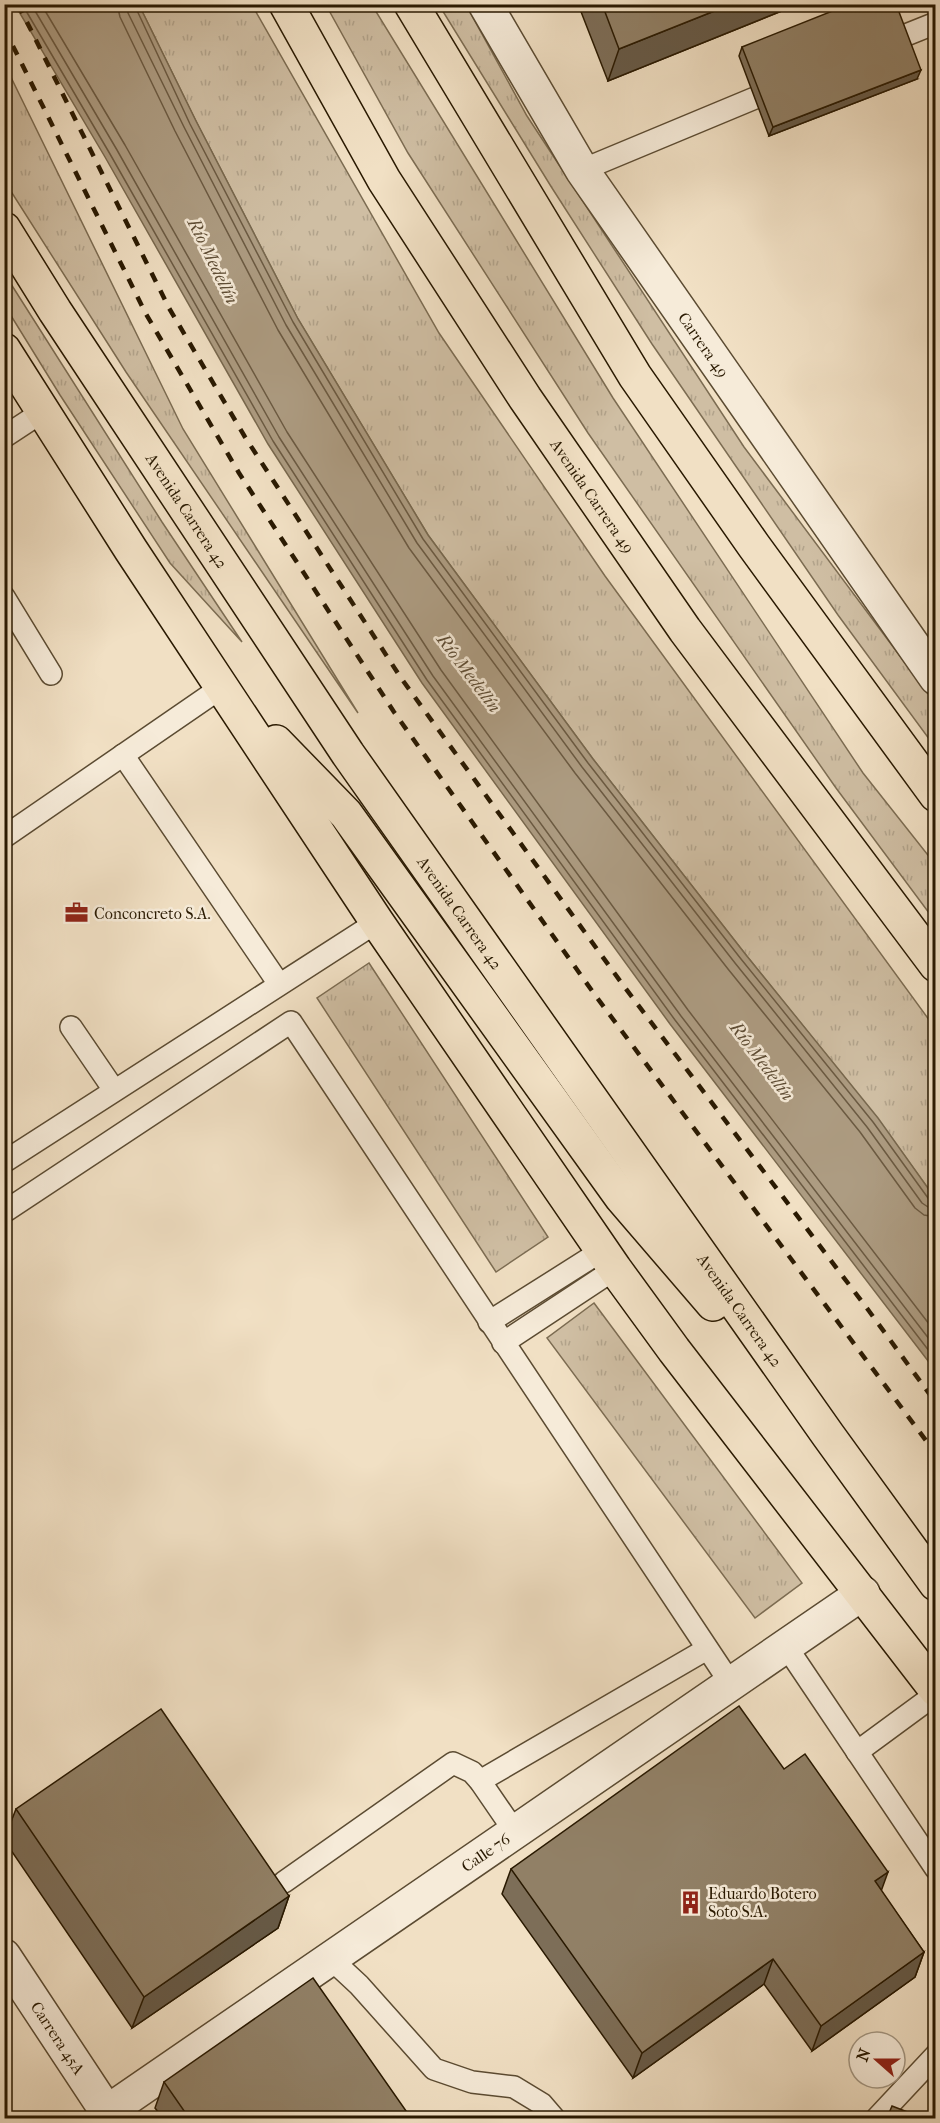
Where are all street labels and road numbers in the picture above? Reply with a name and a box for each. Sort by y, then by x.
street label: Carrera 49 [674,309,732,381]
street label: Avenida Carrera 49 [546,435,638,557]
street label: Avenida Carrera 42 [141,449,232,572]
street label: Avenida Carrera 42 [413,852,506,973]
street label: Avenida Carrera 42 [693,1249,786,1371]
street label: Calle 76 [458,1829,514,1876]
street label: Carrera 45A [27,1998,89,2079]

